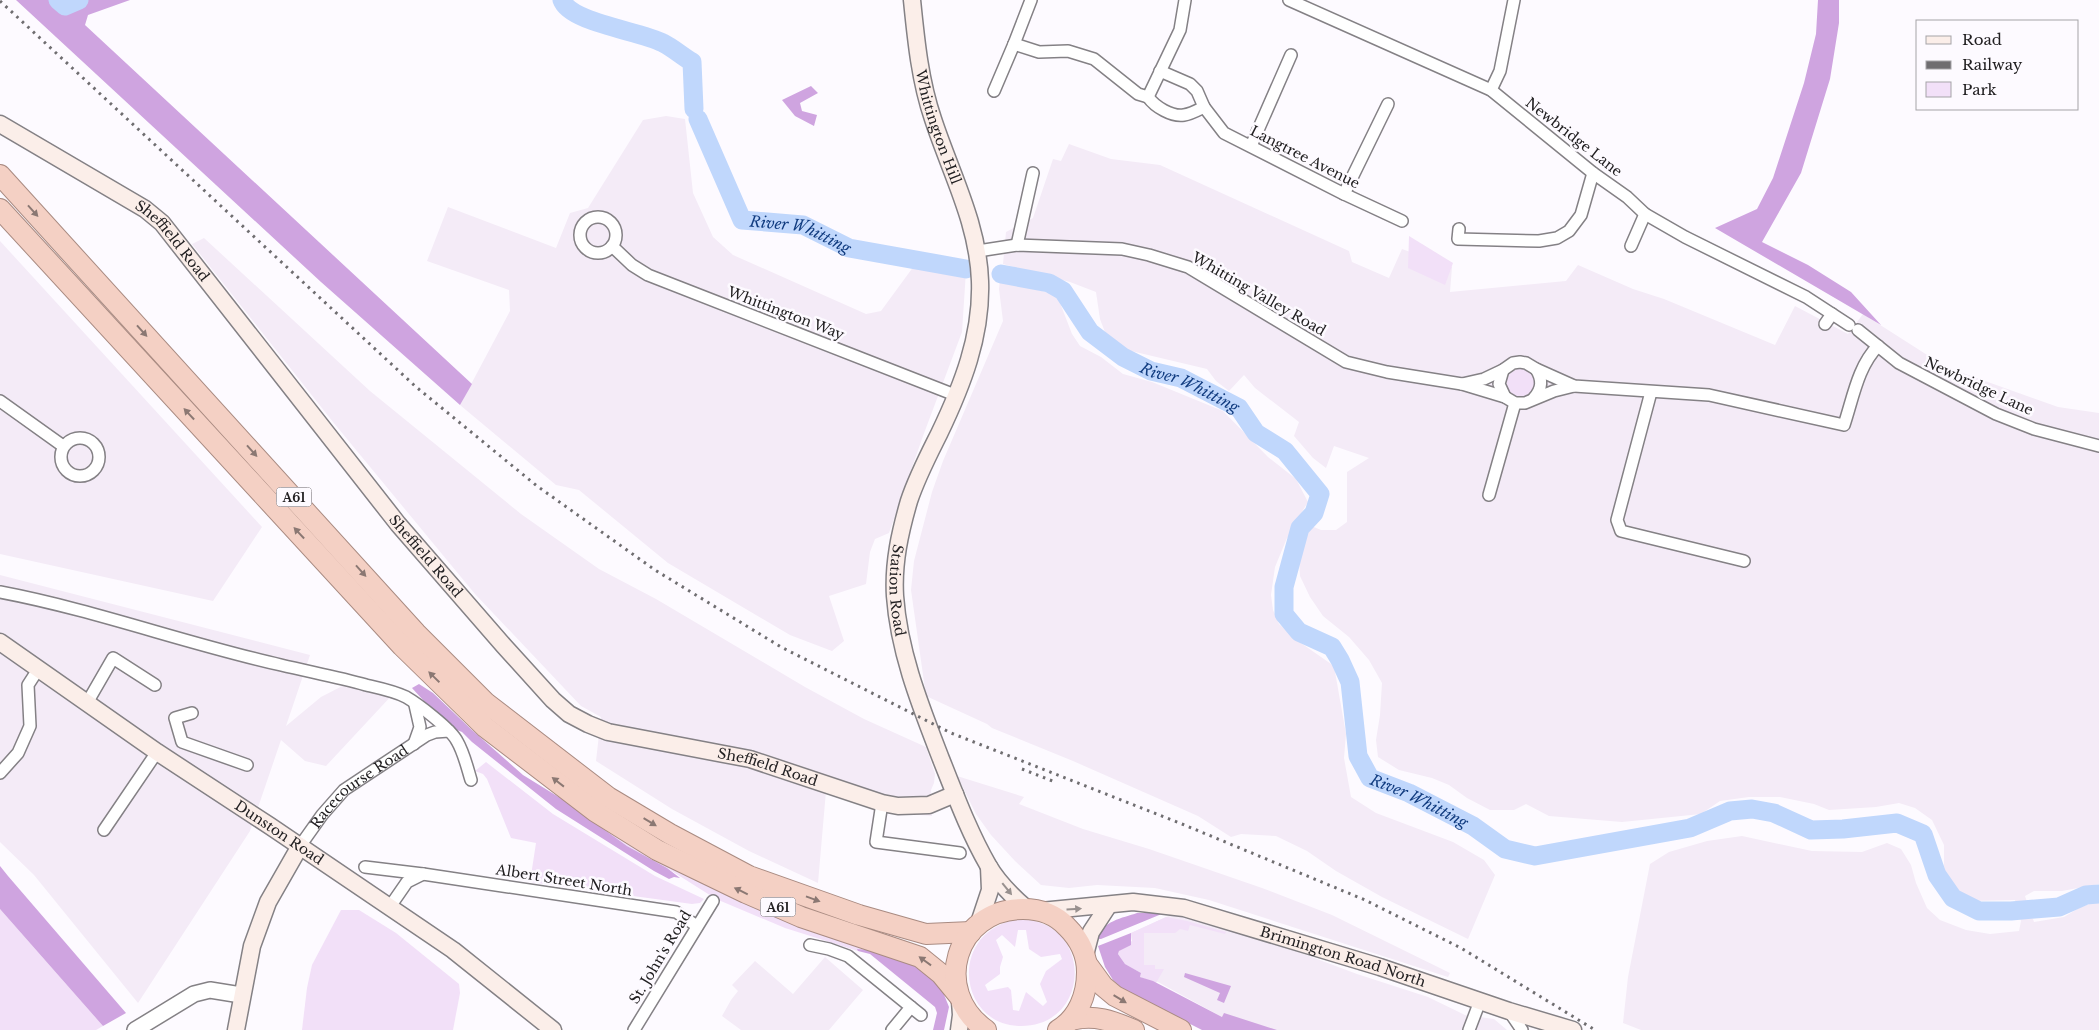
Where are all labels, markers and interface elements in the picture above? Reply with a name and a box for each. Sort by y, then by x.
legend [1916,20,2079,110]
text: Road [1962,30,2002,49]
text: Railway [1962,55,2023,74]
street label: Whittington Hill [912,67,965,187]
text: Park [1962,80,1998,99]
street label: Newbridge Lane [1522,94,1626,180]
street label: Langtree Avenue [1247,122,1363,192]
street label: Sheffield Road [132,196,214,285]
one-way arrow [27,204,39,216]
water label: River Whitting [748,211,855,257]
street label: Whitting Valley Road [1188,248,1330,340]
street label: Whittington Way [724,282,847,344]
one-way arrow [136,324,148,336]
street label: Newbridge Lane [1922,353,2036,419]
water label: River Whitting [1136,357,1243,416]
one-way arrow [183,408,195,420]
one-way arrow [246,444,258,456]
road number: A61 [276,488,312,507]
street label: Sheffield Road [385,511,467,601]
one-way arrow [293,528,305,540]
street label: Station Road [886,543,910,638]
one-way arrow [355,565,367,577]
one-way arrow [428,671,440,683]
street label: Racecourse Road [306,741,412,832]
street label: Sheffield Road [716,744,821,790]
water label: River Whitting [1367,769,1472,832]
one-way arrow [551,777,564,788]
street label: Dunston Road [231,796,328,869]
one-way arrow [644,818,657,827]
street label: Albert Street North [494,860,634,900]
one-way arrow [1001,882,1012,895]
one-way arrow [734,887,748,895]
one-way arrow [805,896,820,903]
road number: A61 [760,898,796,916]
one-way arrow [1067,905,1083,913]
street label: St. John's Road [625,907,695,1007]
street label: Brimington Road North [1258,922,1428,991]
one-way arrow [918,956,932,966]
one-way arrow [1114,995,1127,1004]

